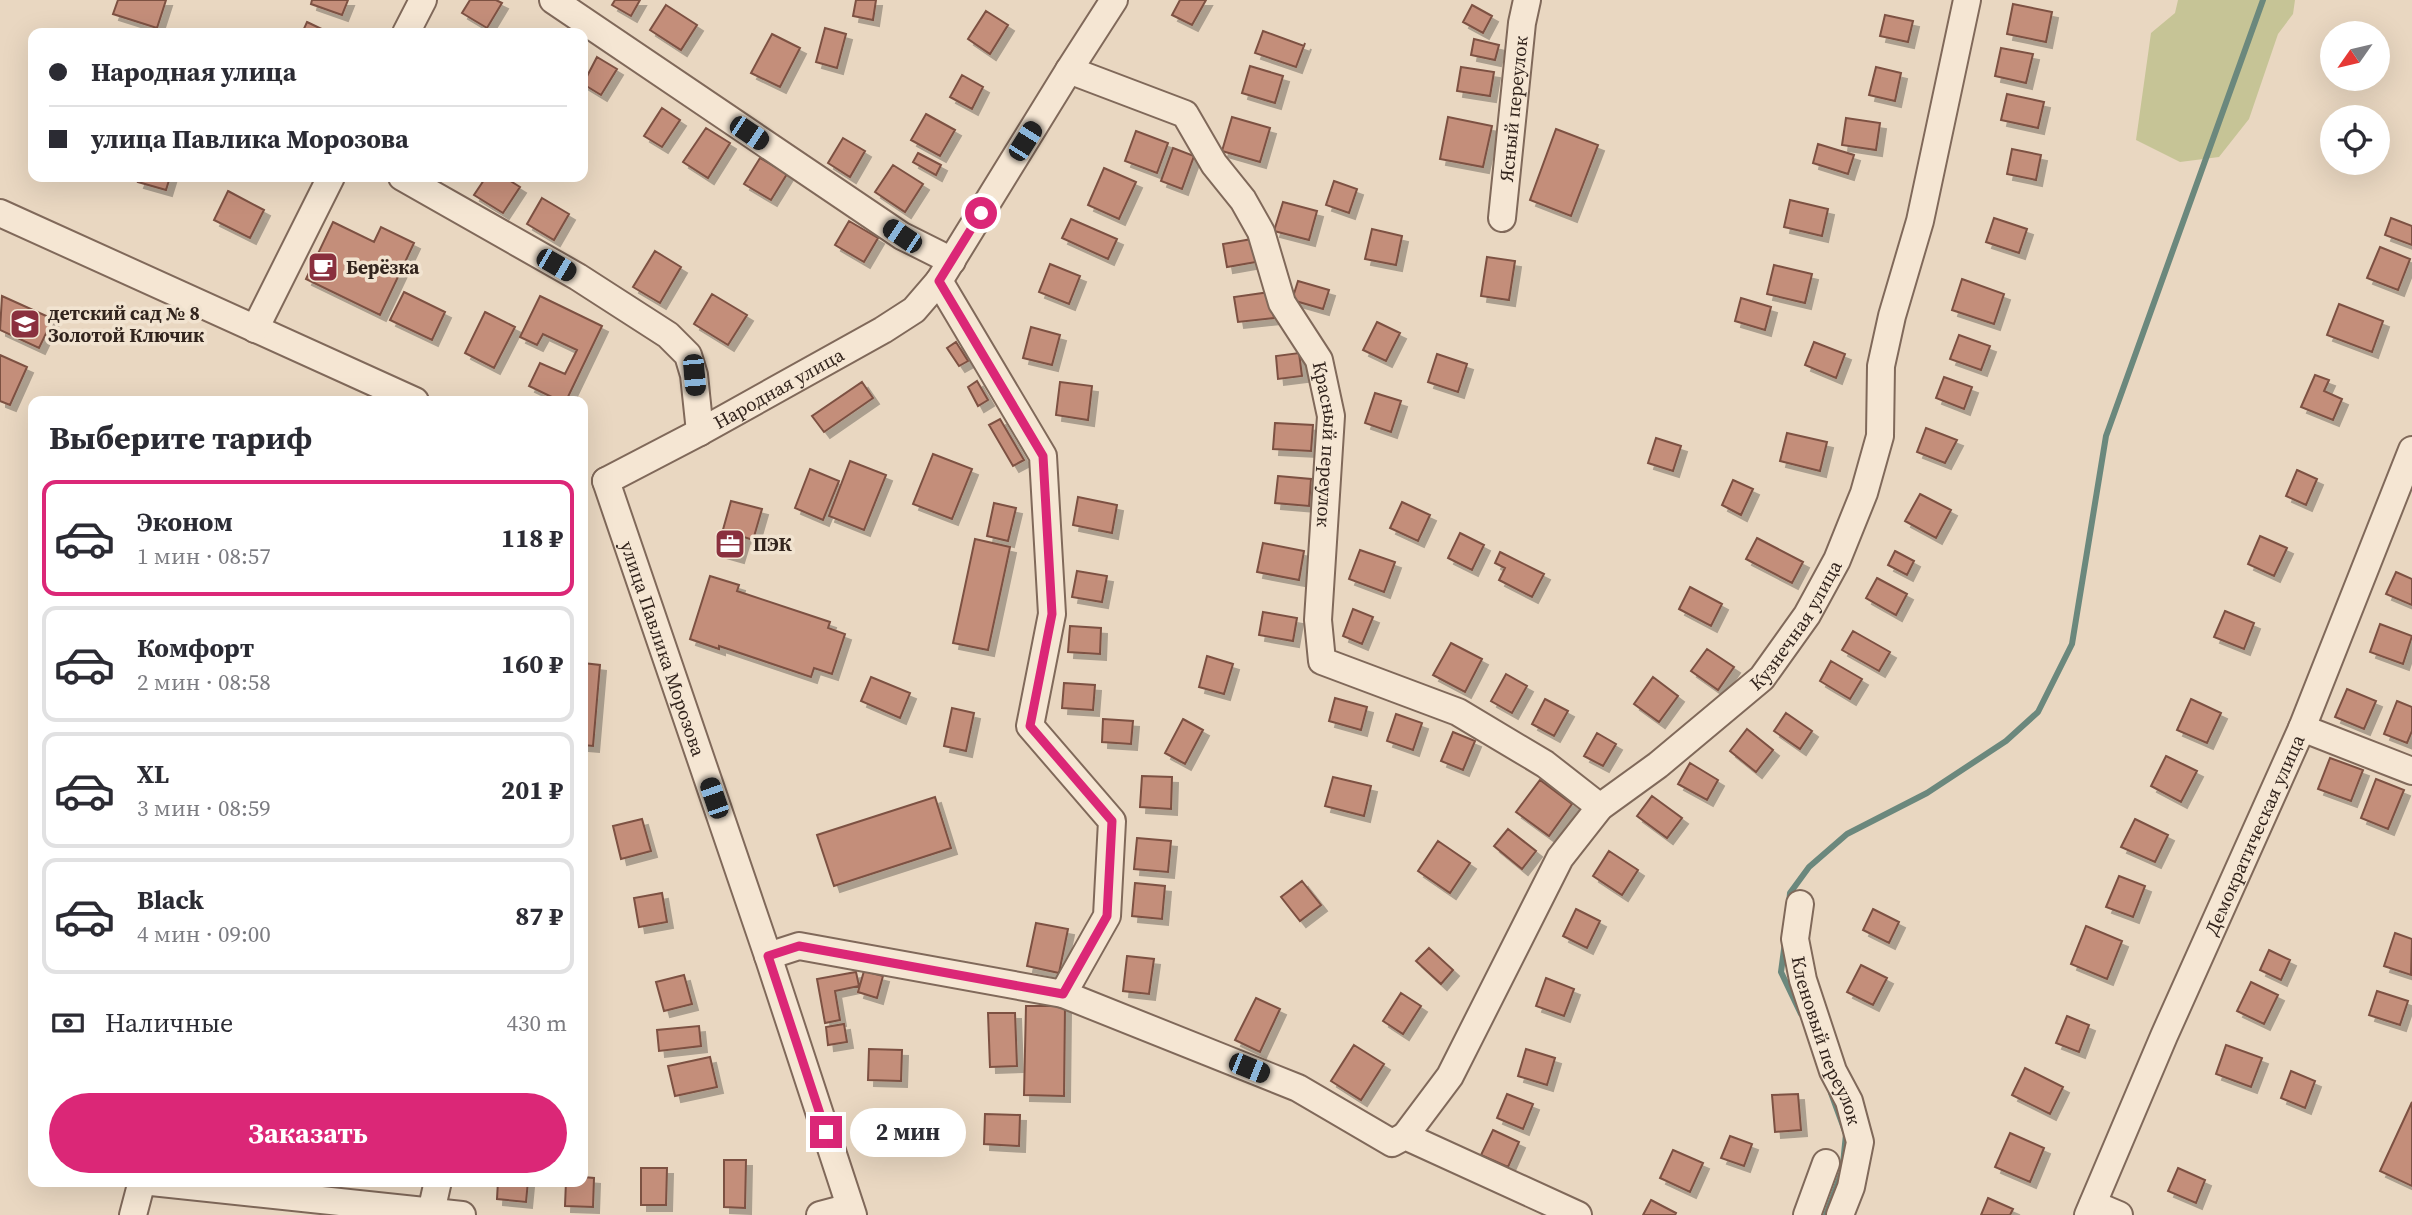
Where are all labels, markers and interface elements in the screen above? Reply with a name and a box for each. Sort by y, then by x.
north arrow [2320,21,2390,91]
map controls [2320,21,2390,175]
street label: Ясный переулок [1493,34,1534,183]
text: Народная улица [91,54,297,90]
button: locate [2320,105,2390,175]
car [726,113,773,153]
car [1005,118,1046,164]
text: улица Павлика Морозова [91,121,409,157]
route start [965,197,997,229]
car [879,216,926,256]
car [533,245,580,285]
cafe icon: Берёзка [306,250,340,284]
place label: Берёзка [346,254,420,280]
place label: детский сад № 8 Золотой Ключик [48,300,205,348]
school or university icon: детский сад № 8 Золотой Ключик [8,307,42,341]
street label: Народная улица [709,341,849,435]
car [682,353,707,397]
street label: Красный переулок [1307,359,1344,529]
text: Выберите тариф [49,416,312,460]
text: Эконом [137,504,233,540]
icon: car [53,507,116,570]
text: 118 ₽ [501,520,563,556]
office icon: ПЭК [713,527,747,561]
place label: ПЭК [753,531,793,557]
street label: улица Павлика Морозова [614,537,712,760]
text: 1 мин · 08:57 [137,540,271,572]
street label: Кузнечная улица [1744,555,1848,696]
text: Комфорт [137,630,254,666]
icon: car [53,633,116,696]
text: 160 ₽ [501,646,563,682]
text: 2 мин · 08:58 [137,666,271,698]
street label: Демократическая улица [2198,730,2311,939]
text: XL [137,756,169,792]
icon: car [53,759,116,822]
text: 201 ₽ [501,772,563,808]
car [698,775,731,821]
text: 3 мин · 08:59 [137,792,271,824]
text: Black [137,882,204,918]
icon: car [53,885,116,948]
text: 87 ₽ [515,898,563,934]
text: 4 мин · 09:00 [137,918,271,950]
street label: Кленовый переулок [1786,954,1868,1128]
icon: cash [49,1004,87,1042]
text: Наличные [105,1005,233,1041]
text: 430 m [506,1007,567,1039]
car [1226,1050,1273,1086]
button: Заказать [49,1093,567,1173]
callout: 2 мин [850,1108,966,1156]
route end [810,1116,842,1148]
text: 2 мин [876,1116,940,1148]

